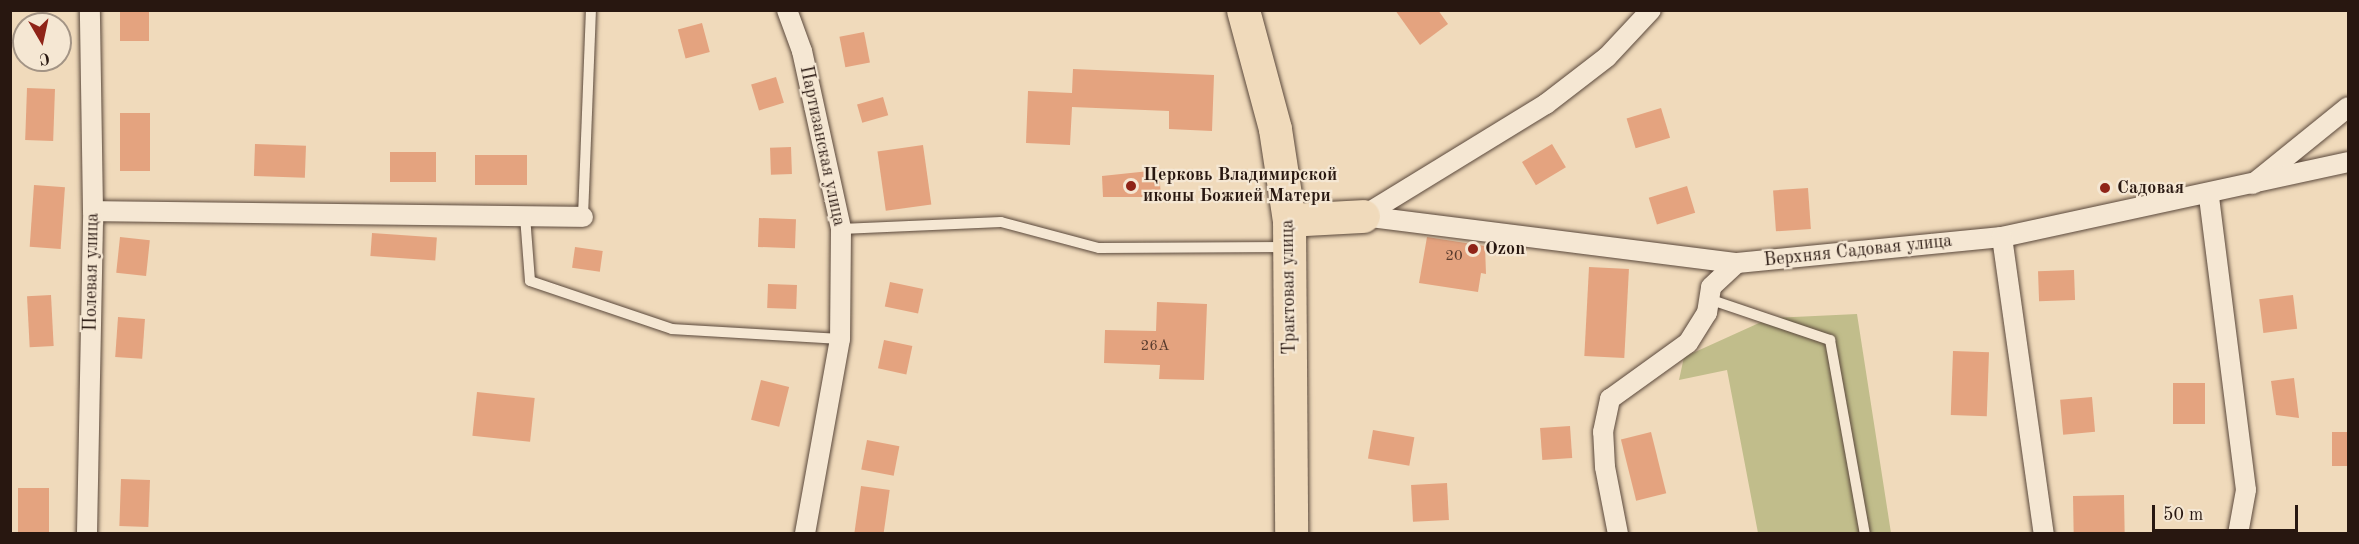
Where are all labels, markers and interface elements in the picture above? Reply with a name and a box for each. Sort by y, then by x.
north arrow [12,12,72,72]
text: С [38,49,51,67]
street label: Партизанская улица [794,64,850,228]
place label: Церковь Владимирской иконы Божией Матери [1143,165,1337,207]
place label: Садовая [2117,177,2184,199]
marker: Церковь Владимирской иконы Божией Матери [1124,179,1138,193]
marker: Садовая [2098,181,2112,195]
street label: Полевая улица [80,213,104,331]
street label: Трактовая улица [1277,219,1301,355]
street label: Верхняя Садовая улица [1763,230,1953,272]
place label: Ozon [1485,238,1525,260]
marker: Ozon [1466,242,1480,256]
house number: 20 [1445,248,1463,266]
house number: 26А [1141,338,1169,356]
scale bar [2155,493,2300,531]
text: 50 m [2163,506,2203,524]

